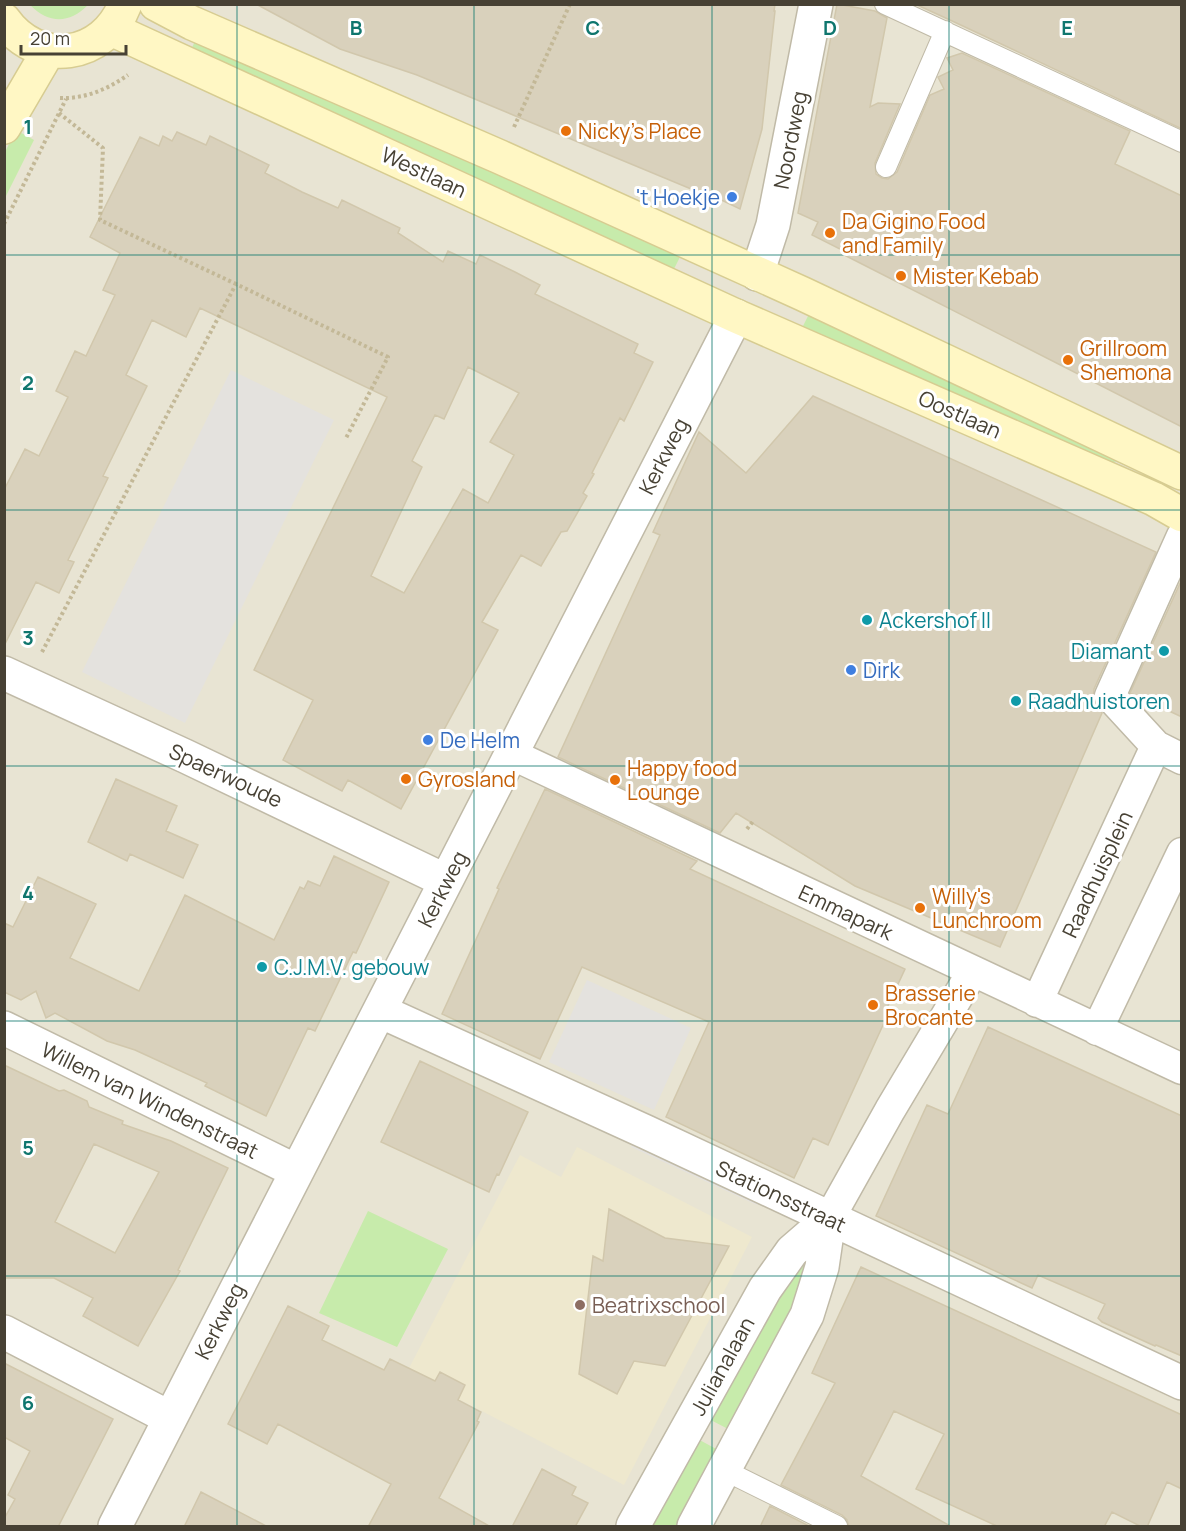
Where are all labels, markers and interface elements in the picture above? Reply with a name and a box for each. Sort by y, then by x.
text: B [350,14,363,41]
text: C [586,14,600,41]
text: D [823,14,837,41]
text: E [1061,14,1073,41]
scale bar [21,18,126,56]
text: 20 m [30,26,70,50]
street label: Noordweg [767,89,813,191]
text: 1 [24,113,32,140]
place label: Nicky's Place [578,117,701,145]
marker: Nicky's Place [559,124,573,138]
street label: Westlaan [377,140,471,204]
place label: 't Hoekje [636,183,720,211]
marker: 't Hoekje [725,190,739,204]
place label: Da Gigino Food and Family [842,207,986,259]
marker: Da Gigino Food and Family [823,226,837,240]
place label: Mister Kebab [913,262,1039,290]
marker: Mister Kebab [894,269,908,283]
place label: Grillroom Shemona [1080,334,1172,386]
marker: Grillroom Shemona [1061,353,1075,367]
text: 2 [22,369,34,396]
street label: Oostlaan [914,383,1006,445]
street label: Kerkweg [632,413,694,499]
place label: Ackershof II [879,606,991,634]
marker: Ackershof II [860,613,874,627]
text: 3 [22,624,34,651]
place label: Diamant [1071,637,1152,665]
marker: Diamant [1157,644,1171,658]
place label: Dirk [863,656,901,684]
marker: Dirk [844,663,858,677]
place label: Raadhuistoren [1028,687,1170,715]
marker: Raadhuistoren [1009,694,1023,708]
place label: De Helm [440,726,520,754]
marker: De Helm [421,733,435,747]
street label: Spaerwoude [165,736,287,814]
place label: Happy food Lounge [627,754,737,806]
place label: Gyrosland [418,765,516,793]
marker: Gyrosland [399,772,413,786]
marker: Happy food Lounge [608,773,622,787]
street label: Raadhuisplein [1055,806,1139,942]
street label: Kerkweg [411,846,473,932]
street label: Emmapark [794,878,898,946]
text: 4 [22,879,34,906]
place label: Willy's Lunchroom [932,882,1042,934]
marker: Willy's Lunchroom [913,901,927,915]
place label: C.J.M.V. gebouw [274,953,429,981]
marker: C.J.M.V. gebouw [255,960,269,974]
place label: Brasserie Brocante [885,979,976,1031]
marker: Brasserie Brocante [866,998,880,1012]
street label: Willem van Windenstraat [37,1035,263,1165]
text: 5 [22,1134,34,1161]
street label: Stationsstraat [711,1154,851,1238]
street label: Kerkweg [188,1278,250,1364]
place label: Beatrixschool [592,1291,725,1319]
marker: Beatrixschool [573,1298,587,1312]
street label: Julianalaan [683,1312,761,1420]
text: 6 [22,1389,34,1416]

